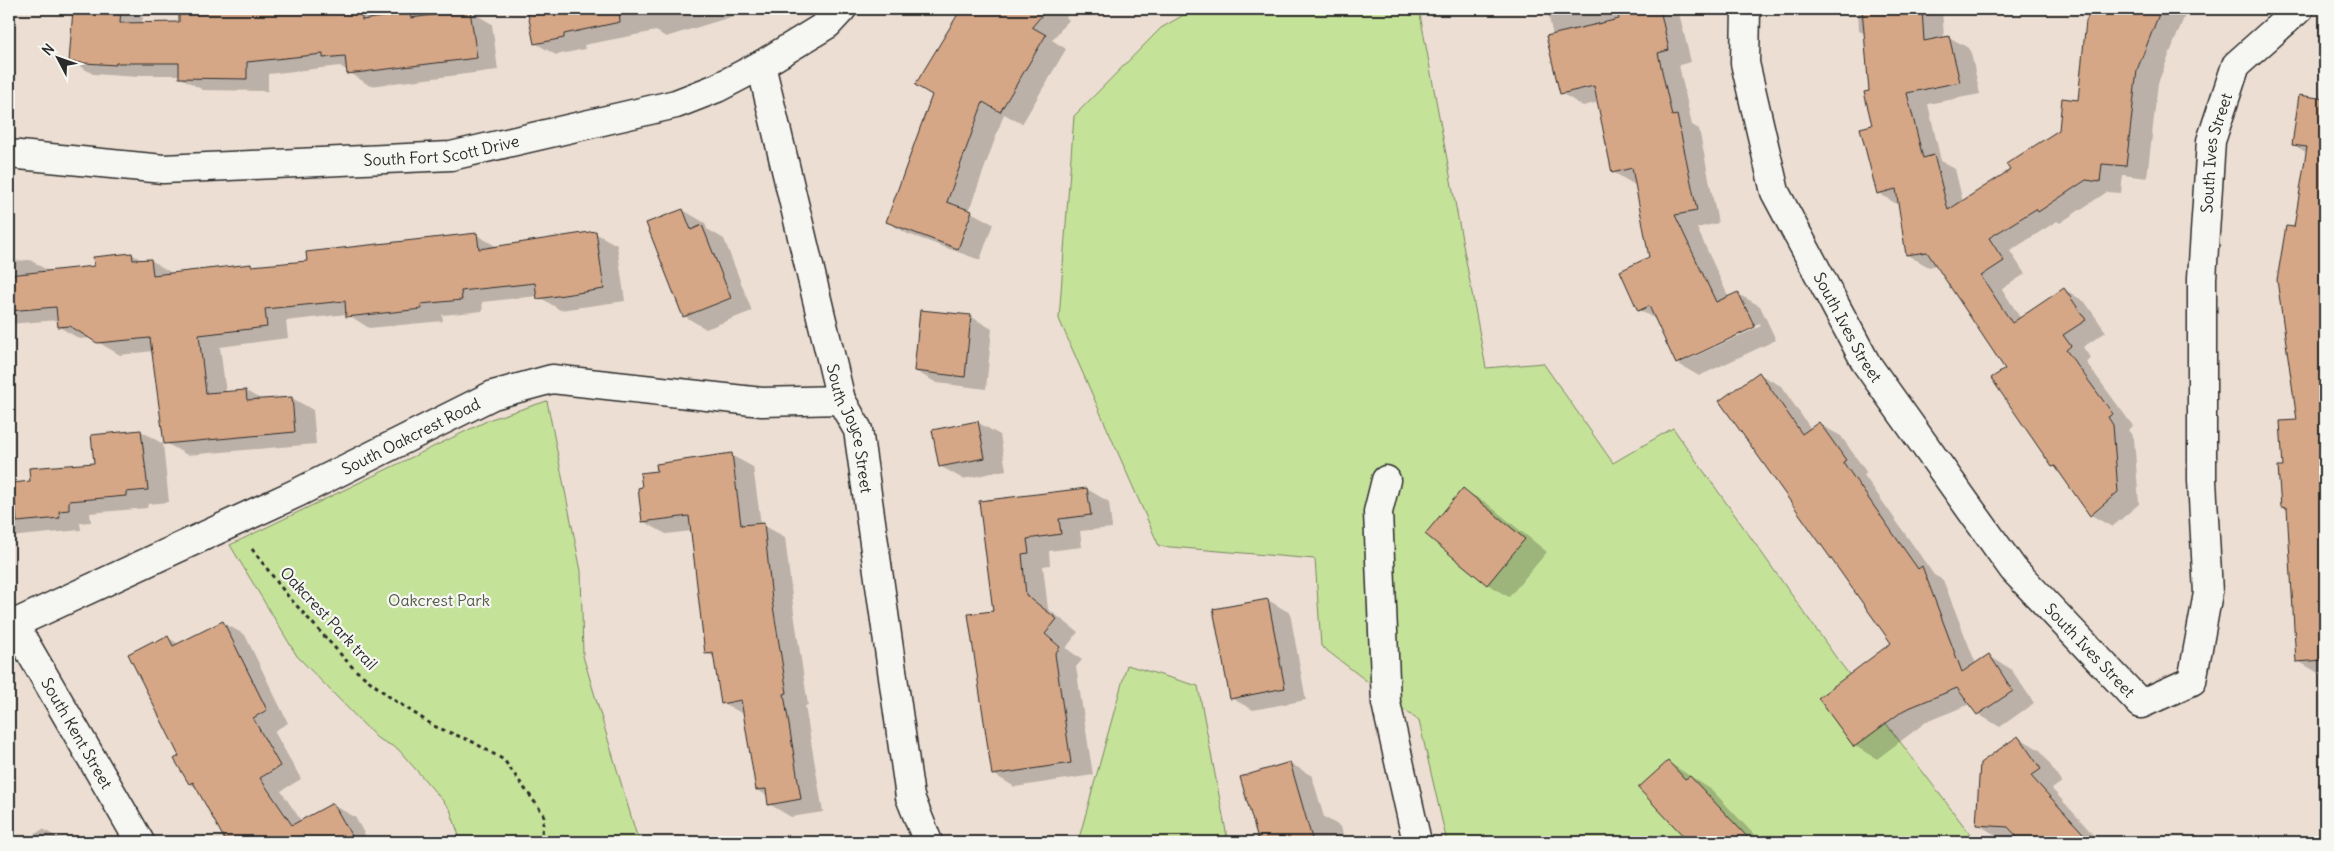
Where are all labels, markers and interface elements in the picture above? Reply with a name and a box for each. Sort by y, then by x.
north arrow [32,32,82,82]
text: N [38,40,58,59]
street label: South Ives Street [2196,90,2236,214]
street label: South Fort Scott Drive [363,131,521,170]
street label: South Ives Street [1810,269,1887,386]
street label: South Joyce Street [823,362,877,495]
street label: South Oakcrest Road [338,393,483,479]
street label: Oakcrest Park trail [276,562,382,674]
park label: Oakcrest Park [388,590,490,610]
street label: South Ives Street [2041,599,2140,702]
street label: South Kent Street [37,674,117,793]

